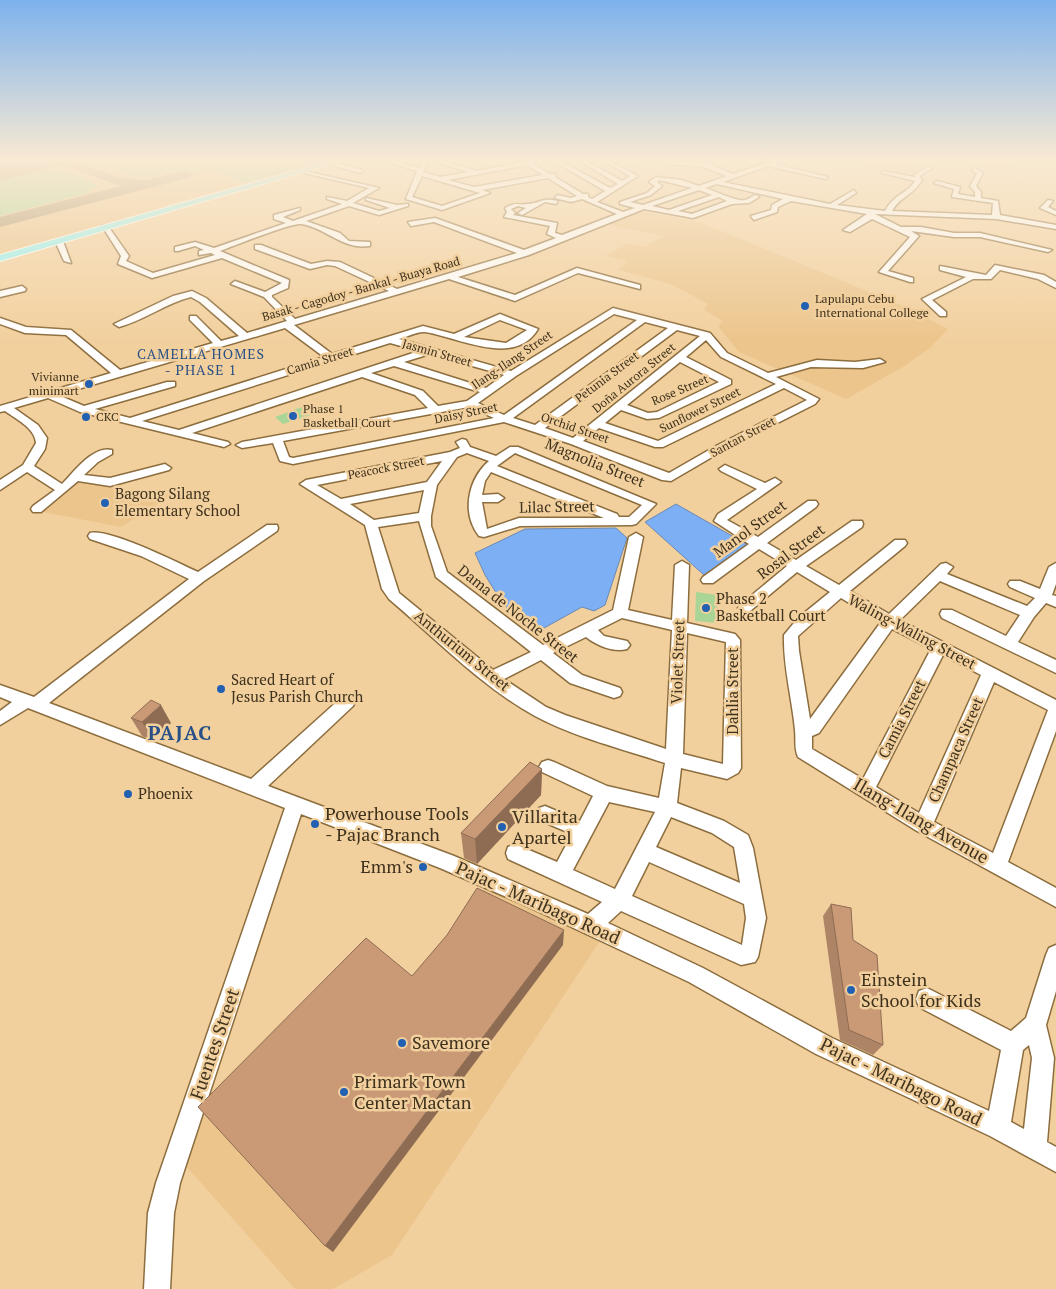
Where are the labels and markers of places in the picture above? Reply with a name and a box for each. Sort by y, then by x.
place label: Lapulapu Cebu International College [815,291,929,320]
marker: Lapulapu Cebu International College [799,300,811,312]
place label: Vivianne minimart [29,369,80,398]
marker: Vivianne minimart [83,378,95,390]
place label: Phase 1 Basketball Court [303,401,391,430]
place label: CKC [96,409,119,424]
marker: Phase 1 Basketball Court [287,410,299,422]
marker: CKC [80,411,92,423]
place label: Bagong Silang Elementary School [115,483,241,520]
marker: Bagong Silang Elementary School [99,497,111,509]
place label: Phase 2 Basketball Court [716,588,826,625]
marker: Phase 2 Basketball Court [700,602,712,614]
place label: Sacred Heart of Jesus Parish Church [231,669,363,706]
marker: Sacred Heart of Jesus Parish Church [215,683,227,695]
place label: Phoenix [138,783,193,803]
marker: Phoenix [122,788,134,800]
place label: Powerhouse Tools - Pajac Branch [325,801,469,846]
place label: Villarita Apartel [512,804,578,849]
marker: Powerhouse Tools - Pajac Branch [309,818,321,830]
marker: Villarita Apartel [496,821,508,833]
place label: Emm's [360,854,413,878]
marker: Emm's [417,861,429,873]
place label: Einstein School for Kids [861,967,981,1012]
marker: Einstein School for Kids [845,984,857,996]
place label: Savemore [412,1030,490,1054]
marker: Savemore [396,1037,408,1049]
place label: Primark Town Center Mactan [354,1069,472,1114]
marker: Primark Town Center Mactan [338,1086,350,1098]

